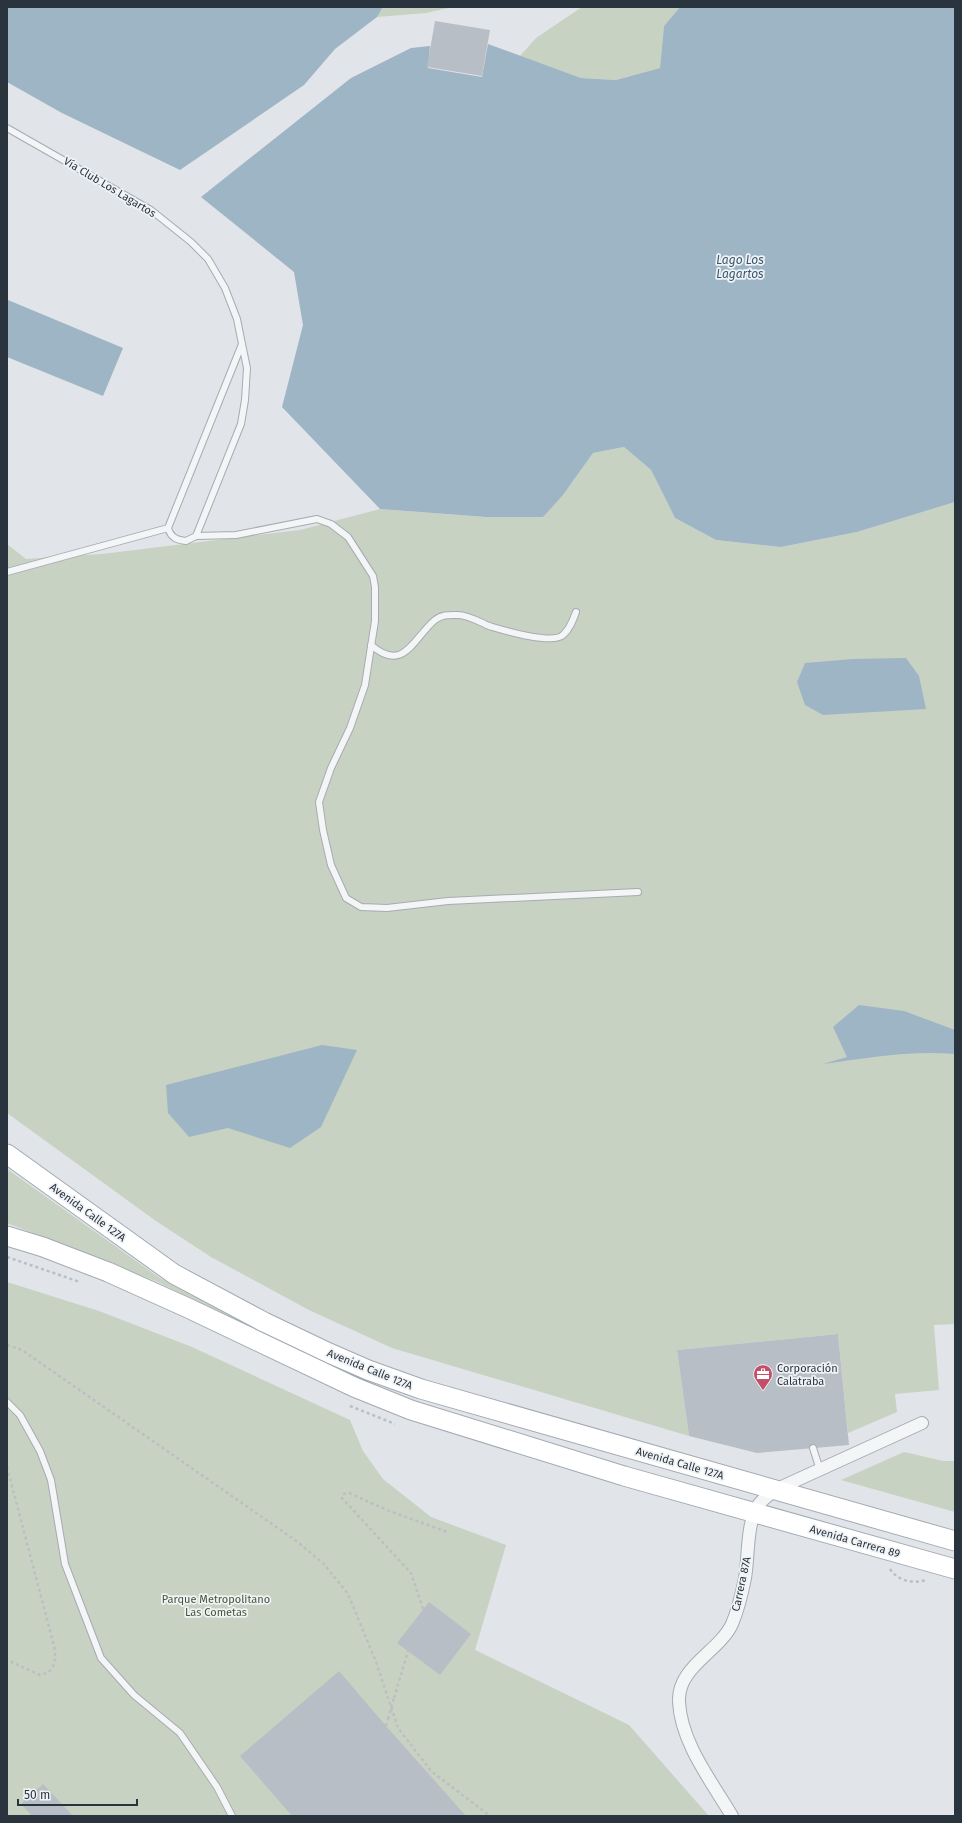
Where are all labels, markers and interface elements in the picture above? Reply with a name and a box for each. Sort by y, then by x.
street label: Vía Club Los Lagartos [61,155,158,220]
water label: Lago Los Lagartos [716,253,764,281]
street label: Avenida Calle 127A [47,1180,129,1245]
street label: Avenida Calle 127A [325,1346,415,1393]
place label: Corporación Calatraba [777,1362,838,1388]
office icon: Corporación Calatraba [752,1363,774,1391]
street label: Avenida Calle 127A [634,1445,726,1482]
street label: Avenida Carrera 89 [808,1522,902,1561]
street label: Carrera 87A [729,1555,754,1613]
park label: Parque Metropolitano Las Cometas [162,1593,270,1619]
scale bar [18,1781,137,1807]
text: 50 m [24,1788,50,1802]

